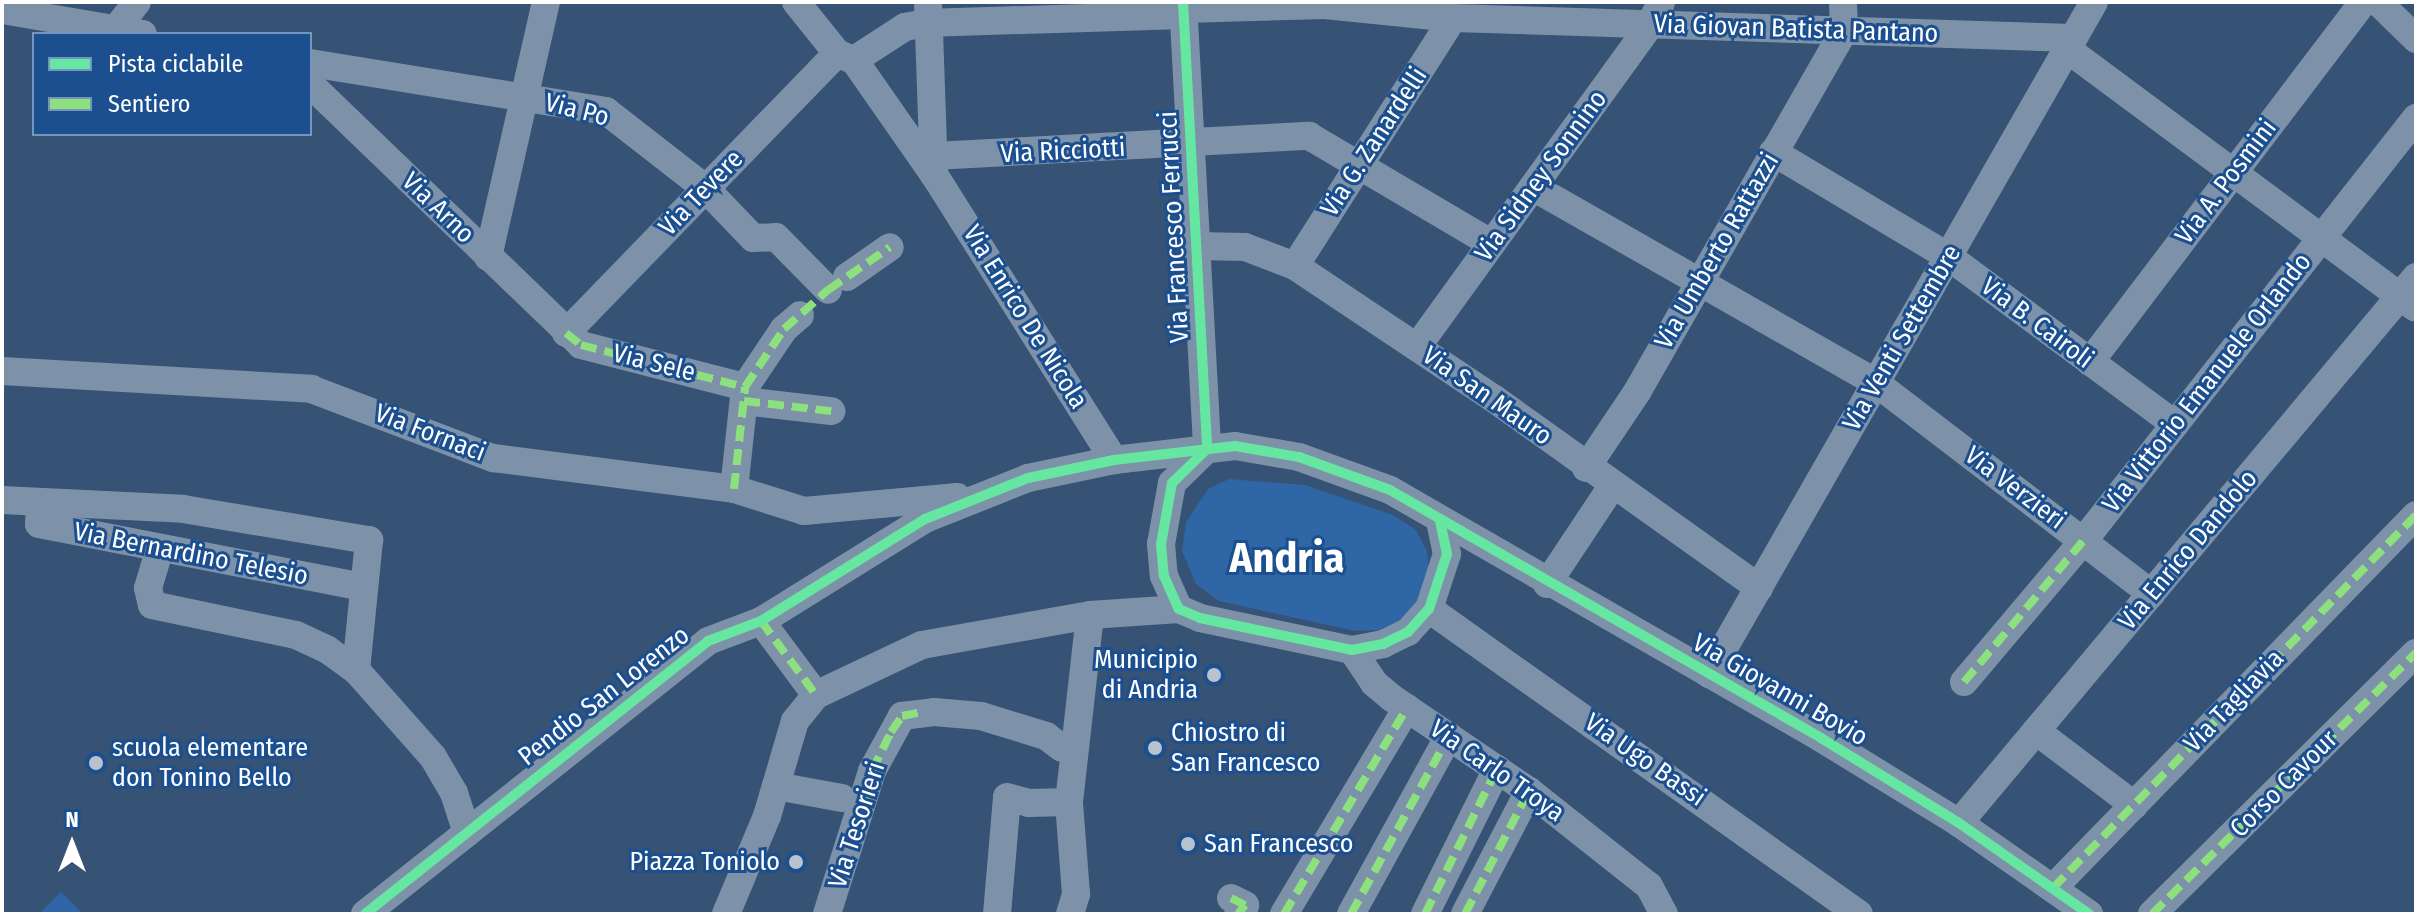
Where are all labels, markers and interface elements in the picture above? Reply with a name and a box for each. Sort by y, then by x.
street label: Via Giovan Batista Pantano [1653,8,1939,50]
legend [32,32,312,136]
text: Pista ciclabile [108,50,243,78]
street label: Via G. Zanardelli [1314,62,1434,222]
street label: Via Sidney Sonnino [1468,84,1614,268]
street label: Via Po [542,87,612,133]
text: Sentiero [108,90,191,118]
street label: Via Francesco Ferrucci [1152,110,1196,344]
street label: Via A. Posmini [2169,113,2283,251]
street label: Via Ricciotti [1000,132,1126,170]
street label: Via Tevere [652,144,750,242]
street label: Via Umberto Rattazzi [1648,148,1786,354]
street label: Via Arno [395,166,481,250]
street label: Via Enrico De Nicola [956,219,1094,415]
street label: Via Venti Settembre [1836,240,1968,436]
street label: Via Vittorio Emanuele Orlando [2096,247,2318,519]
street label: Via B. Cairoli [1975,271,2099,375]
street label: Via Sele [609,338,699,388]
street label: Via San Mauro [1416,340,1558,452]
street label: Via Fornaci [370,398,490,468]
street label: Via Verzieri [1958,440,2072,536]
street label: Via Enrico Dandolo [2112,464,2264,636]
street label: Via Bernardino Telesio [71,516,311,592]
district label: Andria [1230,533,1344,583]
street label: Pendio San Lorenzo [512,620,696,772]
street label: Via Giovanni Bovio [1687,627,1873,753]
street label: Via Tagliavia [2177,643,2291,759]
place label: Municipio di Andria [1094,644,1198,706]
marker: Municipio di Andria [1205,666,1223,684]
street label: Via Ugo Bassi [1578,707,1712,813]
street label: Via Carlo Troya [1424,713,1570,829]
place label: Chiostro di San Francesco [1171,717,1321,778]
street label: Corso Cavour [2224,724,2344,844]
place label: scuola elementare don Tonino Bello [112,732,308,794]
marker: Chiostro di San Francesco [1146,739,1164,757]
marker: scuola elementare don Tonino Bello [87,754,105,772]
street label: Via Tesorieri [822,758,892,892]
north arrow [32,804,112,884]
text: N [65,806,79,833]
place label: San Francesco [1204,828,1354,860]
marker: San Francesco [1179,835,1197,853]
place label: Piazza Toniolo [629,846,780,878]
marker: Piazza Toniolo [787,853,805,871]

